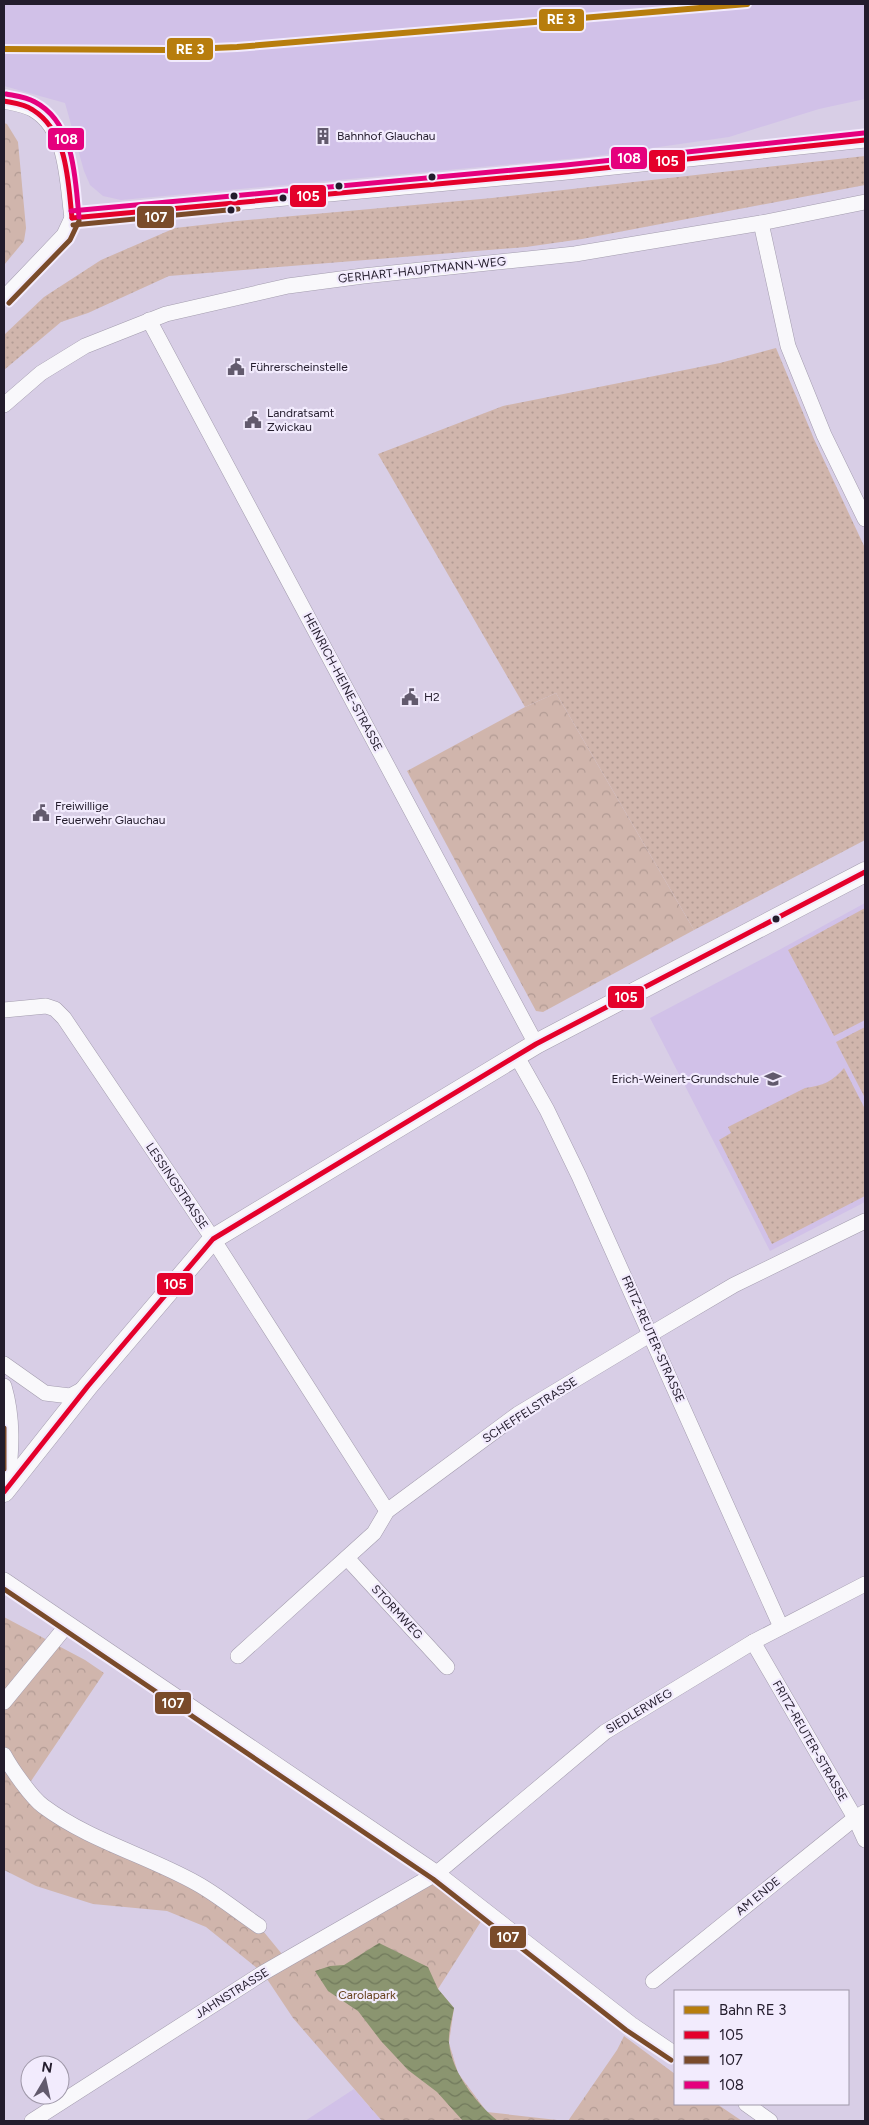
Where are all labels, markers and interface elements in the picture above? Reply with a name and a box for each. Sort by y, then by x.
line badge: RE 3 [538,8,585,32]
text: RE 3 [547,11,575,28]
line badge: RE 3 [166,37,214,61]
text: RE 3 [176,41,204,58]
building icon: Bahnhof Glauchau [313,126,333,146]
line badge: 108 [47,127,85,151]
place label: Bahnhof Glauchau [337,129,435,143]
text: 108 [54,131,78,148]
line badge: 108 [610,146,648,170]
line badge: 105 [648,149,686,173]
text: 108 [617,150,641,167]
text: 105 [655,153,679,170]
unlabelled marker [427,172,437,182]
unlabelled marker [334,181,344,191]
line badge: 105 [289,184,327,208]
text: 105 [296,188,320,205]
unlabelled marker [229,191,239,201]
unlabelled marker [278,193,288,203]
line badge: 107 [136,205,175,229]
unlabelled marker [226,205,236,215]
text: 107 [145,209,168,226]
street label: GERHART-HAUPTMANN-WEG [337,254,507,286]
public building icon: Führerscheinstelle [226,357,246,377]
place label: Führerscheinstelle [250,360,348,374]
place label: Landratsamt Zwickau [267,406,335,434]
public building icon: Landratsamt Zwickau [243,410,263,430]
street label: HEINRICH-HEINE-STRASSE [301,611,385,753]
public building icon: H2 [400,687,420,707]
place label: H2 [424,690,440,704]
place label: Freiwillige Feuerwehr Glauchau [55,799,165,827]
public building icon: Freiwillige Feuerwehr Glauchau [31,803,51,823]
unlabelled marker [771,914,781,924]
line badge: 105 [607,985,645,1009]
text: 105 [614,989,638,1006]
school or university icon: Erich-Weinert-Grundschule [763,1069,783,1089]
place label: Erich-Weinert-Grundschule [611,1072,759,1086]
street label: LESSINGSTRASSE [143,1140,211,1232]
line badge: 105 [156,1272,194,1296]
street label: FRITZ-REUTER-STRASSE [619,1273,687,1405]
text: 105 [163,1276,187,1293]
street label: SCHEFFELSTRASSE [480,1374,580,1446]
street label: STORMWEG [368,1582,426,1642]
street label: FRITZ-REUTER-STRASSE [770,1678,850,1804]
street label: SIEDLERWEG [603,1686,675,1736]
line badge: 107 [154,1691,192,1715]
text: 107 [162,1695,185,1712]
street label: AM ENDE [733,1874,783,1918]
line badge: 107 [489,1925,527,1949]
text: 107 [497,1929,520,1946]
street label: JAHNSTRASSE [193,1965,271,2021]
park label: Carolapark [338,1988,396,2002]
legend [674,1990,849,2105]
text: Bahn RE 3 [719,2001,786,2019]
text: 105 [719,2026,743,2044]
text: 107 [719,2051,743,2069]
north arrow [20,2055,70,2105]
text: N [40,2058,54,2077]
text: 108 [719,2076,744,2094]

